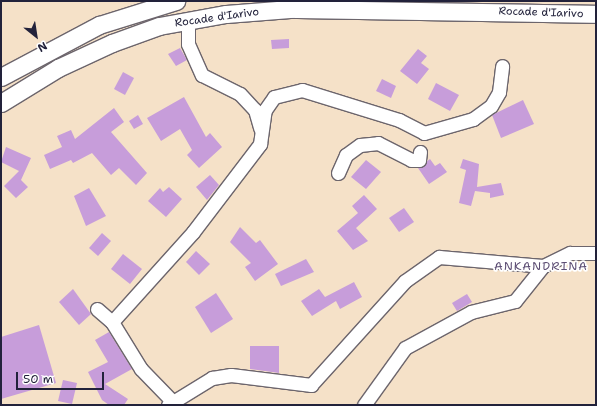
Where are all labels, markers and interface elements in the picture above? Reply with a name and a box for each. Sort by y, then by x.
street label: Rocade d'Iarivo [498,5,584,21]
street label: Rocade d'Iarivo [174,6,260,30]
north arrow [16,16,56,56]
text: N [35,38,50,56]
district label: ANKANDRINA [494,260,588,274]
scale bar [18,364,106,390]
text: 50 m [23,371,53,387]

